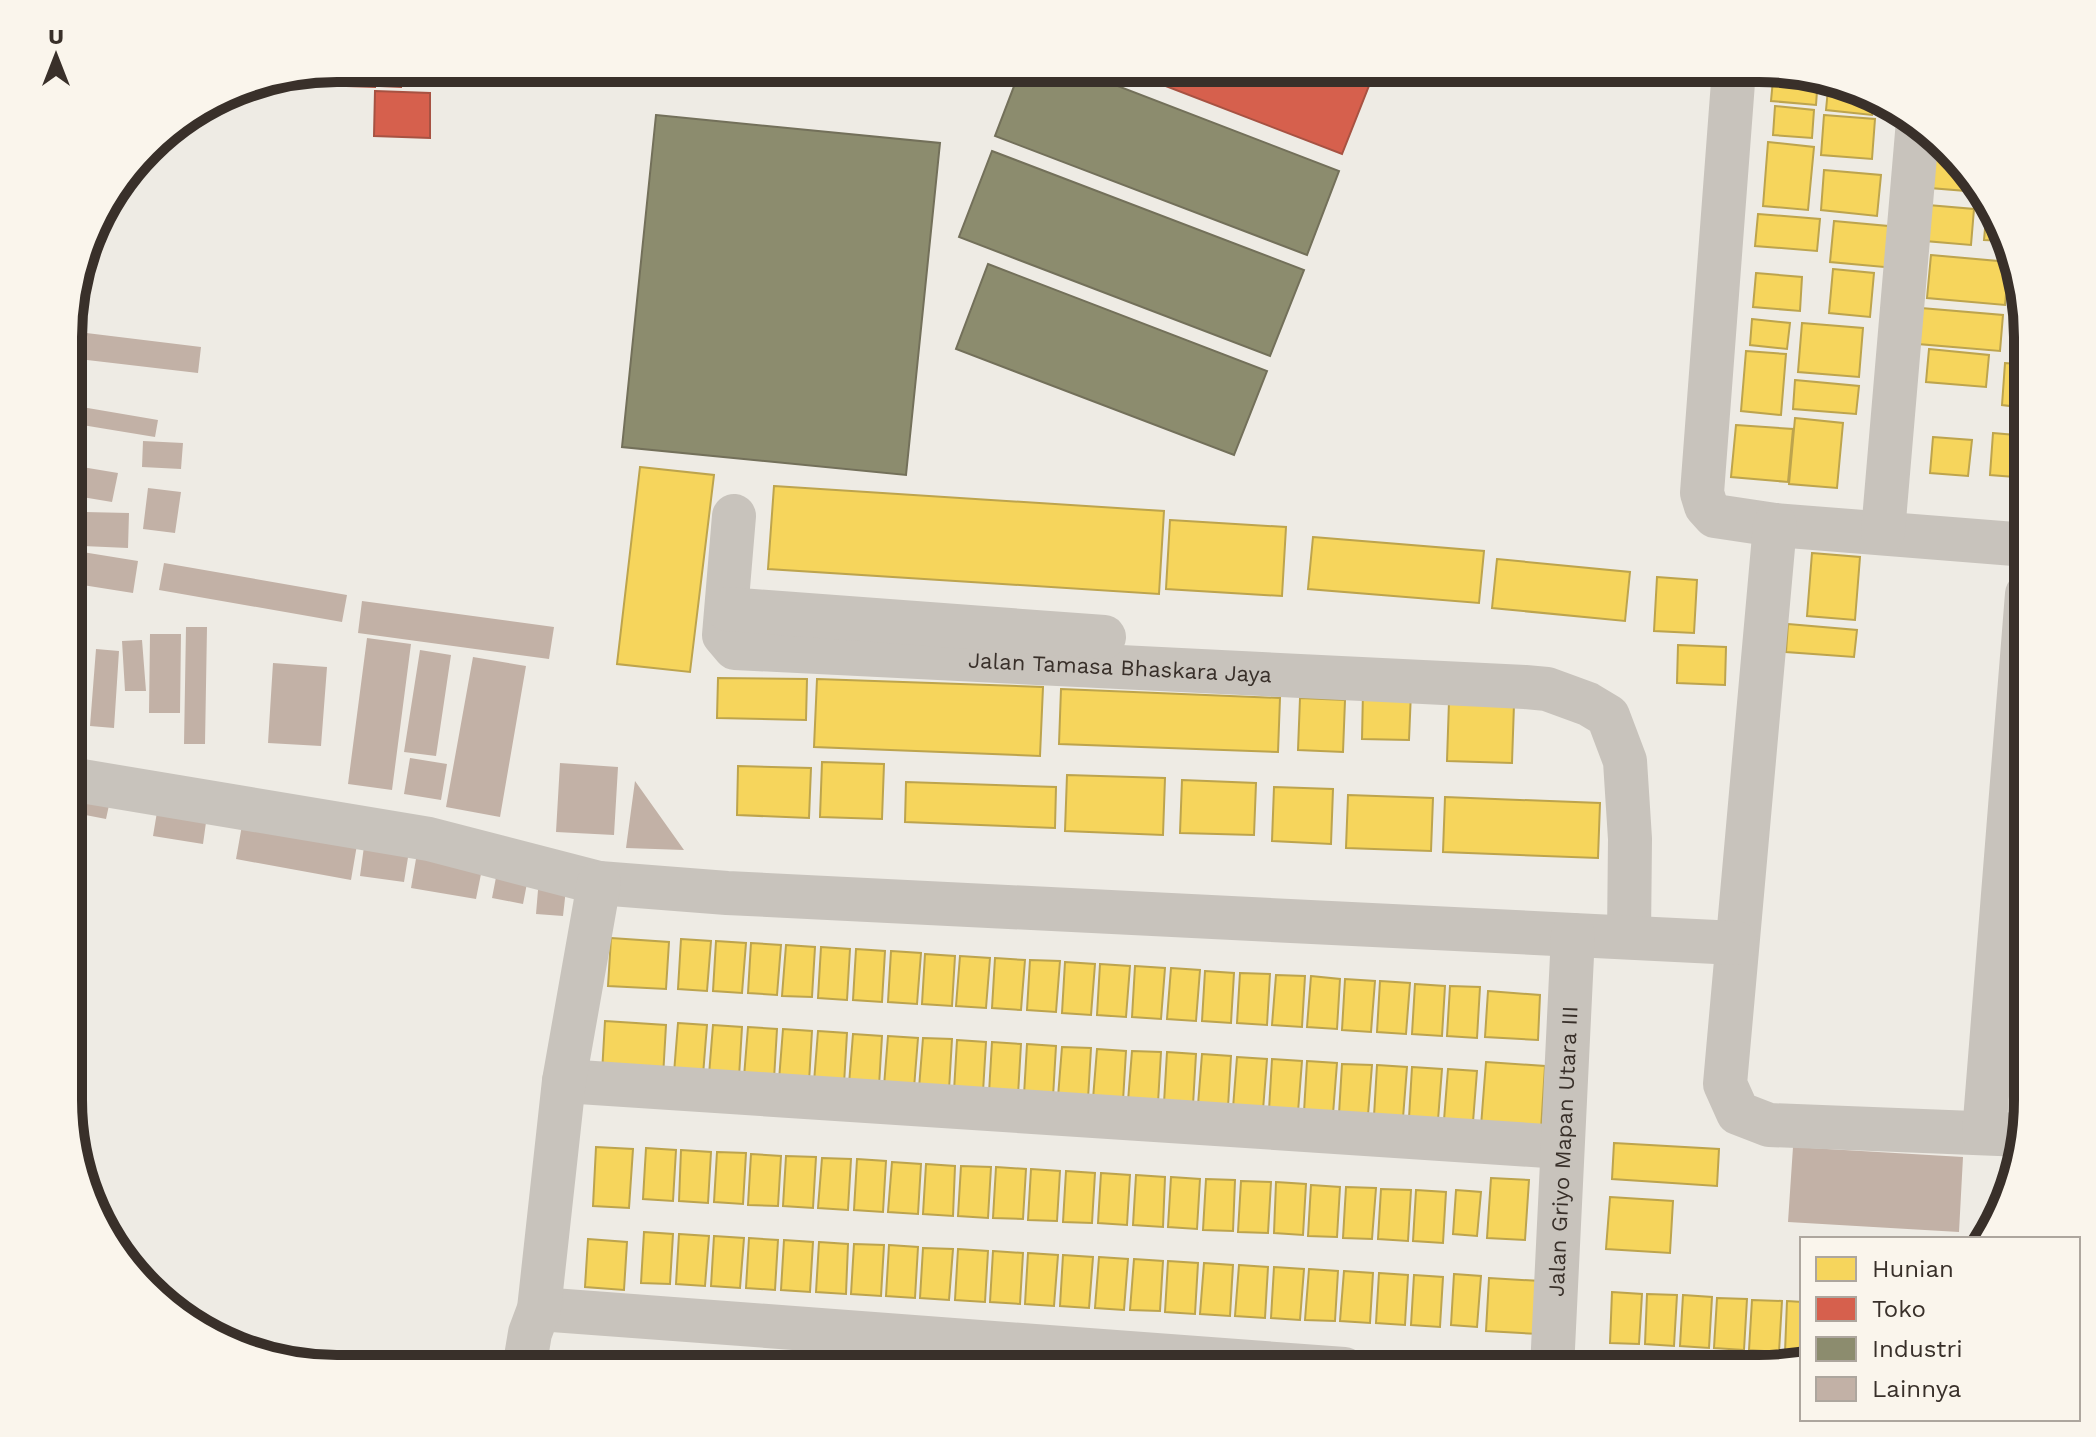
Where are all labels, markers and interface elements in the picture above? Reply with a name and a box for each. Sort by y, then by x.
north arrow [16,16,96,96]
text: U [48,24,64,49]
street label: Jalan Tamasa Bhaskara Jaya [968,647,1273,687]
street label: Jalan Griyo Mapan Utara III [1543,1005,1582,1297]
legend [1800,1237,2080,1421]
text: Hunian [1872,1255,1954,1283]
text: Toko [1872,1295,1926,1323]
text: Industri [1872,1335,1963,1363]
text: Lainnya [1872,1375,1961,1403]

